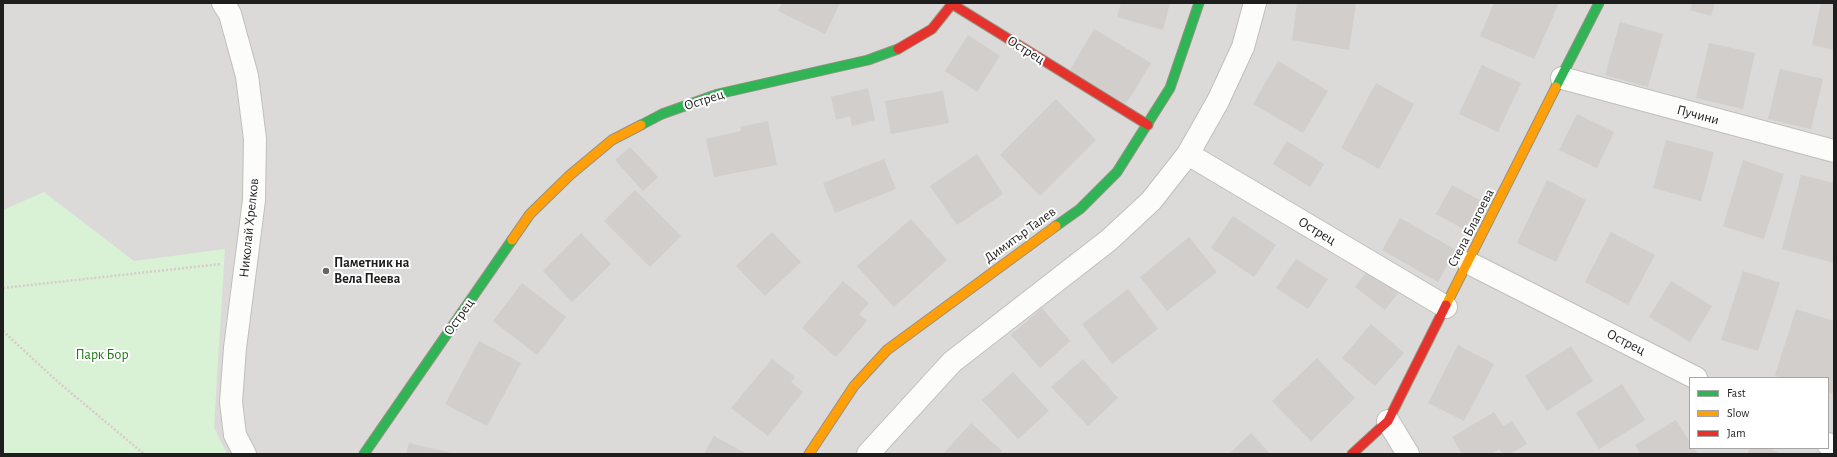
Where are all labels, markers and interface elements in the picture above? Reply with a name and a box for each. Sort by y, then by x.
street label: Острец [1004,32,1048,68]
street label: Острец [682,86,726,114]
street label: Пучини [1675,101,1721,129]
street label: Николай Хрелков [235,177,263,279]
street label: Стела Благоева [1444,186,1498,270]
street label: Димитър Талев [981,203,1059,267]
street label: Острец [1295,213,1339,249]
place label: Паметник на Вела Пеева [334,255,409,288]
marker: Паметник на Вела Пеева [321,266,331,276]
street label: Острец [440,295,478,339]
street label: Острец [1604,325,1648,359]
park label: Парк Бор [76,347,128,363]
legend [1689,377,1829,449]
text: Fast [1727,387,1746,399]
text: Slow [1727,407,1749,419]
text: Jam [1727,427,1746,439]

